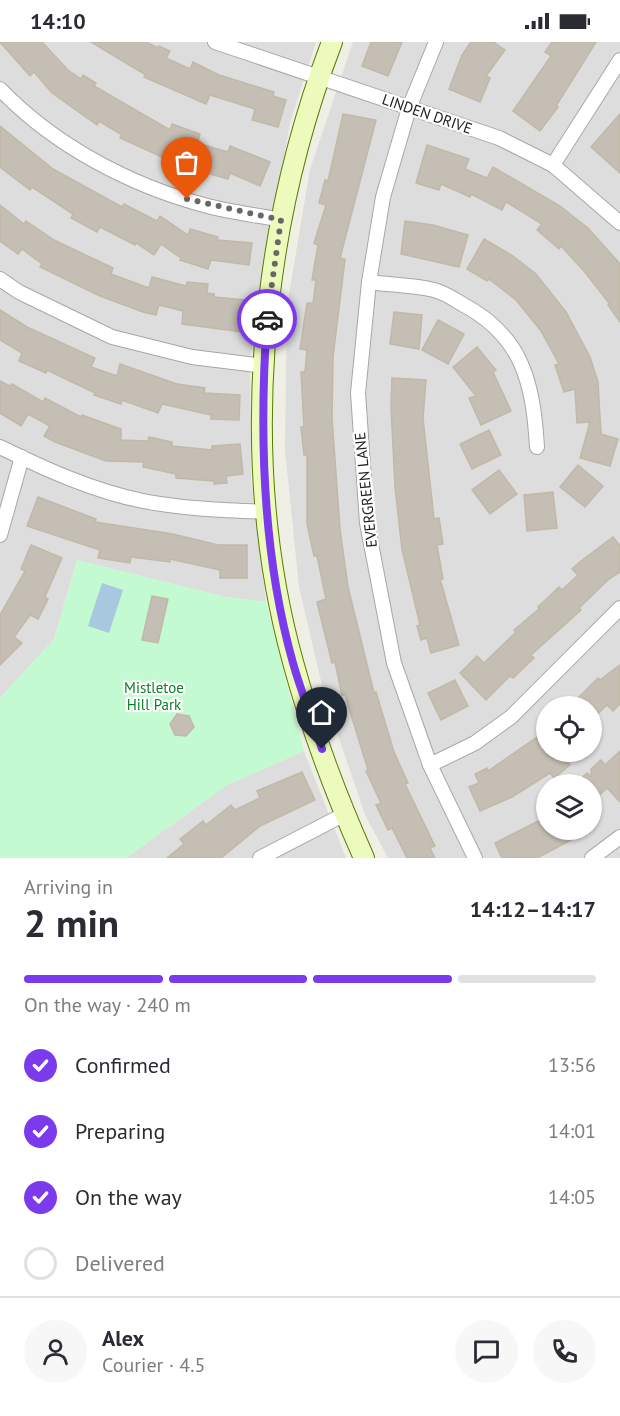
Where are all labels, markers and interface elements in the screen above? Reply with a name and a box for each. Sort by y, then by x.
text: 14:10 [30,7,86,35]
street label: LINDEN DRIVE [380,89,475,138]
pin [161,137,212,199]
icon: bag [170,146,203,179]
courier [237,289,297,349]
icon: car [251,303,284,336]
street label: EVERGREEN LANE [350,431,381,549]
park label: Mistletoe Hill Park [124,678,184,714]
pin [296,687,347,749]
icon: home [305,696,338,729]
map controls [536,696,602,840]
button: locate [536,696,602,762]
button: layers [536,774,602,840]
text: Arriving in [24,874,113,900]
text: 14:12–14:17 [470,895,596,923]
text: 2 min [24,897,119,948]
text: On the way · 240 m [24,992,191,1018]
icon: check [24,1049,57,1082]
text: Confirmed [75,1051,171,1079]
text: 13:56 [548,1052,596,1078]
icon: check [24,1115,57,1148]
text: Preparing [75,1117,165,1145]
text: 14:01 [548,1118,596,1144]
icon: check [24,1181,57,1214]
text: On the way [75,1183,182,1211]
text: 14:05 [548,1184,596,1210]
text: Delivered [75,1249,165,1277]
button: person [24,1320,87,1383]
button: chat [455,1320,518,1383]
button: phone [533,1320,596,1383]
text: Alex [102,1324,144,1352]
text: Courier · 4.5 [102,1352,205,1378]

